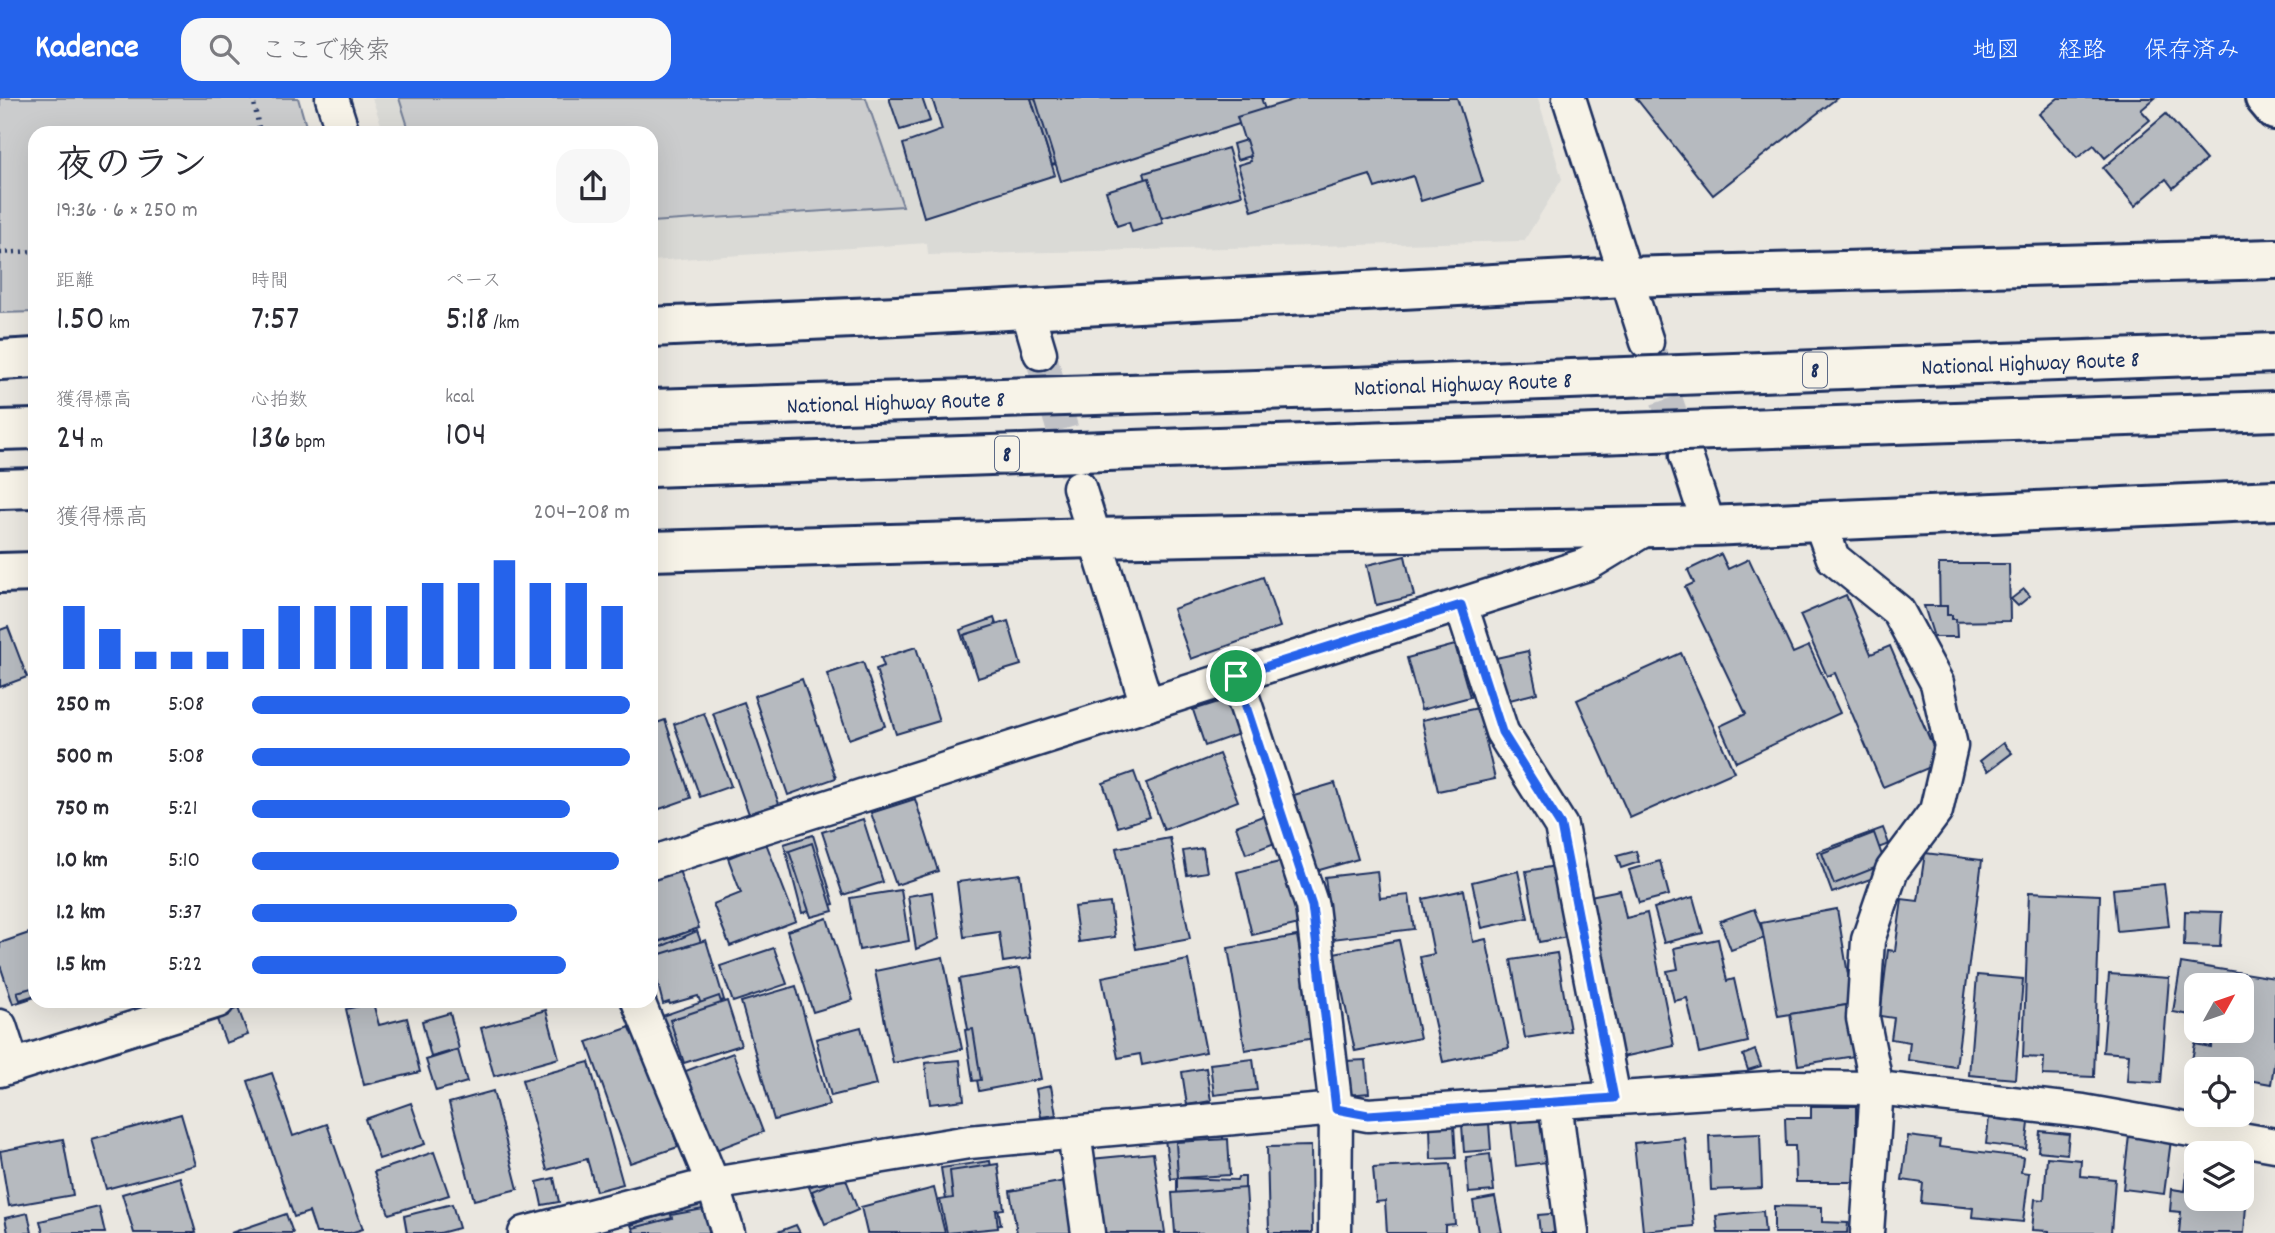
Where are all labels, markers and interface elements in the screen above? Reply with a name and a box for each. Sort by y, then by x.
search box [181,18,671,81]
text: Kadence [35,26,139,73]
icon: search [205,30,243,68]
text: ここで検索 [261,34,391,71]
text: 地図 [1972,35,2020,69]
text: 経路 [2058,35,2106,69]
text: 保存済み [2144,35,2240,69]
text: 夜のラン [56,141,208,196]
button: share [556,149,630,223]
text: 19:36 · 6 × 250 m [56,195,198,228]
text: 距離 [56,269,94,296]
text: 時間 [251,269,289,296]
text: ペース [445,269,501,296]
text: 1.50 [56,296,105,346]
text: 7:57 [251,296,299,346]
text: 5:18 [445,296,489,346]
text: km [105,311,130,338]
text: /km [489,311,520,338]
street label: National Highway Route 8 [1921,345,2141,386]
road number: 8 [1803,352,1827,388]
street label: National Highway Route 8 [1353,366,1573,407]
text: kcal [445,385,474,412]
street label: National Highway Route 8 [786,385,1006,425]
text: 獲得標高 [56,388,132,415]
text: 心拍数 [251,388,308,415]
text: 104 [445,412,487,462]
text: 24 [56,415,86,465]
text: 136 [251,415,291,465]
text: m [86,430,103,457]
text: bpm [291,430,325,457]
road number: 8 [995,436,1019,472]
text: 204–208 m [534,497,630,530]
text: 獲得標高 [56,503,148,536]
pin [1206,646,1266,706]
icon: arrive [1217,657,1255,695]
text: 250 m [56,689,110,722]
text: 5:08 [168,689,204,722]
text: 500 m [56,741,113,774]
text: 5:08 [168,741,204,774]
text: 750 m [56,793,109,826]
text: 5:21 [168,793,198,826]
text: 1.0 km [56,845,108,878]
text: 5:10 [168,845,200,878]
text: 1.2 km [56,897,105,930]
text: 5:37 [168,897,202,930]
text: 1.5 km [56,949,106,982]
text: 5:22 [168,949,203,982]
north arrow [2184,973,2254,1043]
map controls [2184,973,2254,1211]
button: locate [2184,1057,2254,1127]
button: layers [2184,1141,2254,1211]

